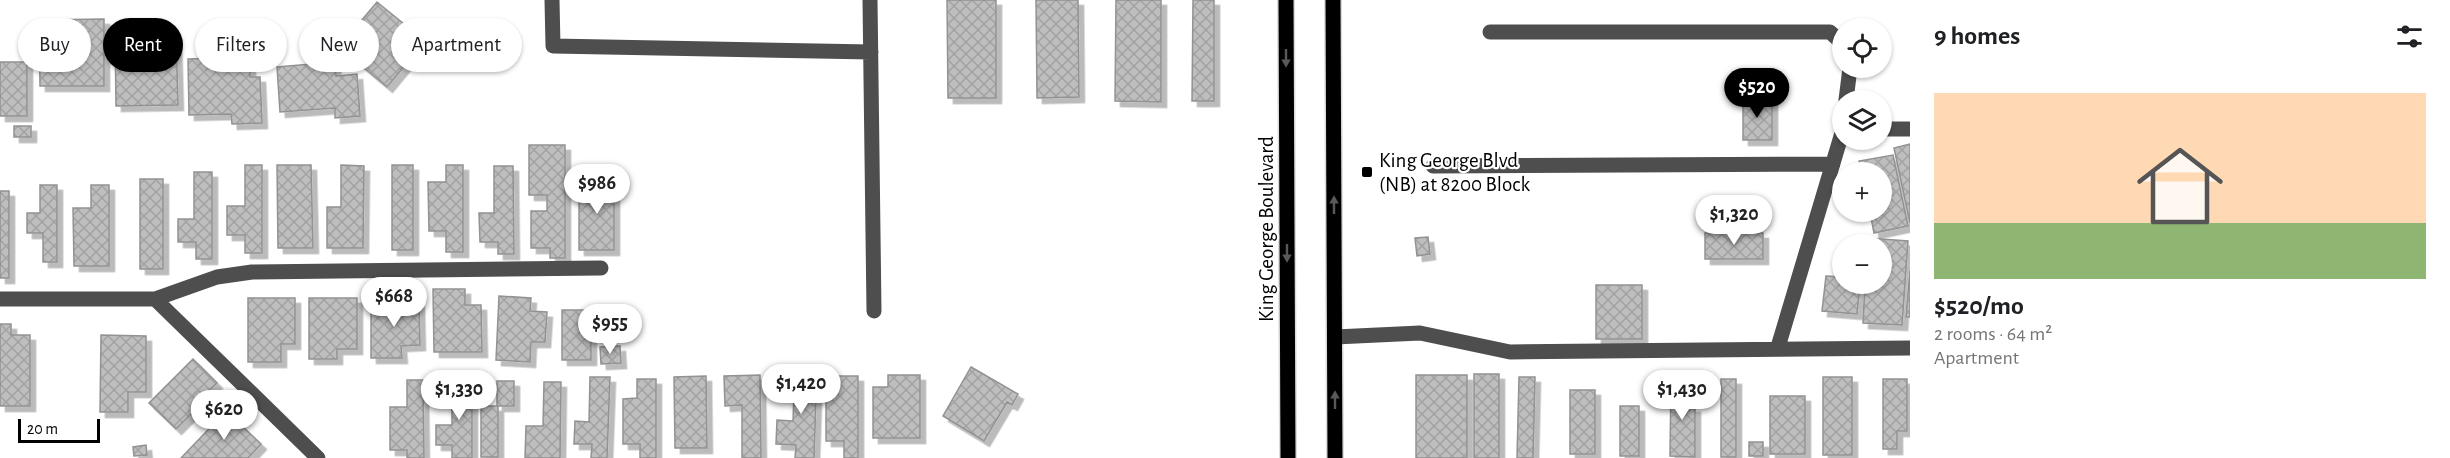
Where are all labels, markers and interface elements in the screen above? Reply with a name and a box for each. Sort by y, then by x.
chip: Buy [18,18,91,72]
chip: Rent [103,18,183,72]
chip: Filters [195,18,287,72]
chip: New [299,18,379,72]
chip: Apartment [391,18,522,72]
map controls [1832,18,1892,294]
button: locate [1832,18,1892,78]
icon: filters [2393,20,2426,53]
text: 9 homes [1934,23,2020,49]
one-way arrow [1281,49,1291,68]
pin: $520 [1721,68,1793,119]
text: $520 [1738,77,1776,97]
button: layers [1832,90,1892,150]
icon: home [2126,132,2234,240]
street label: King George Boulevard [1256,136,1277,322]
place label: King George Blvd (NB) at 8200 Block [1379,150,1530,195]
button: + [1832,162,1892,222]
pin: $986 [561,164,633,215]
marker: King George Blvd (NB) at 8200 Block [1360,165,1374,179]
text: $986 [578,173,616,193]
one-way arrow [1329,195,1339,214]
pin: $1,320 [1685,195,1783,246]
text: $1,320 [1709,204,1759,224]
button: − [1832,234,1892,294]
one-way arrow [1282,244,1292,263]
pin: $668 [358,277,430,328]
text: $668 [375,286,413,306]
text: $520/mo [1934,293,2024,319]
pin: $955 [574,304,646,355]
text: $955 [592,313,628,333]
text: 2 rooms · 64 m² [1934,324,2052,344]
text: Apartment [1934,348,2019,368]
pin: $1,420 [752,364,850,415]
pin: $1,330 [410,370,508,421]
pin: $1,430 [1633,370,1731,421]
text: $1,420 [776,373,826,393]
text: $1,330 [435,379,483,399]
text: $1,430 [1657,379,1707,399]
pin: $620 [188,390,260,441]
one-way arrow [1330,390,1340,409]
text: $620 [205,399,243,419]
scale bar [18,416,100,444]
text: 20 m [27,421,58,437]

